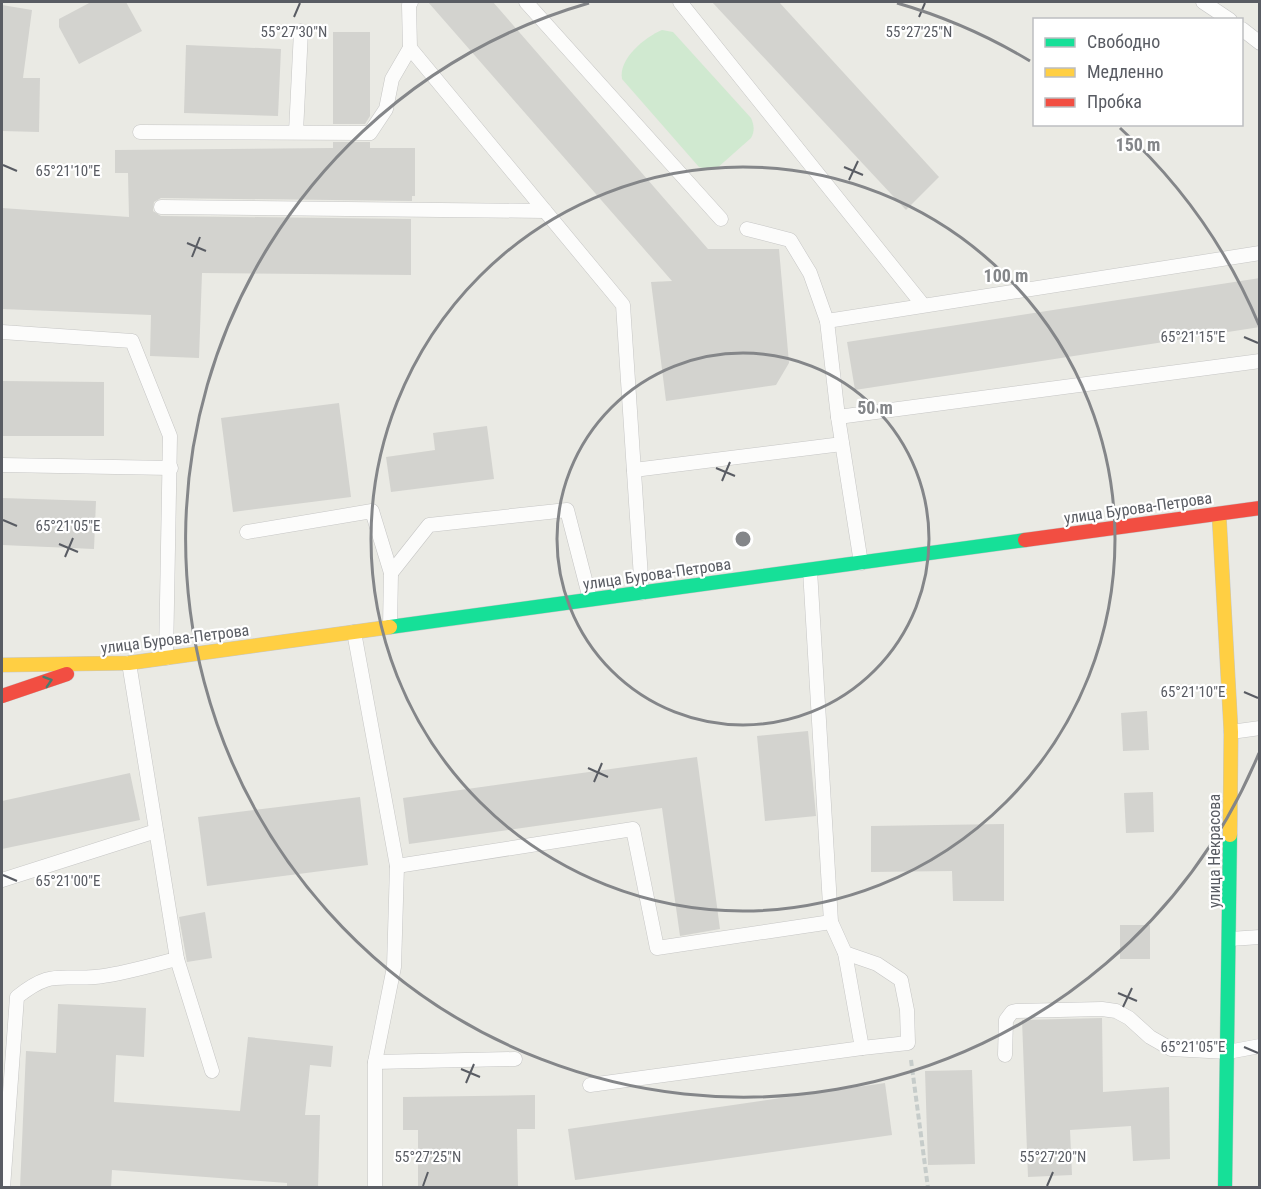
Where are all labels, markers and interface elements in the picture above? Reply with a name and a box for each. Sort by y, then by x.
legend [1033,18,1243,126]
text: 55°27'30"N [261,23,327,41]
text: 55°27'25"N [886,23,952,41]
text: Свободно [1087,31,1160,52]
text: Медленно [1087,61,1164,82]
text: Пробка [1087,91,1142,112]
text: 150 m [1116,134,1160,155]
text: 65°21'10"E [36,162,100,180]
text: 100 m [984,265,1028,286]
text: 65°21'15"E [1161,328,1225,346]
text: 50 m [857,397,893,418]
street label: улица Бурова-Петрова [1063,488,1213,528]
text: 65°21'05"E [36,517,100,535]
centre of rings [733,529,753,549]
street label: улица Бурова-Петрова [582,554,732,594]
street label: улица Бурова-Петрова [100,620,250,658]
one-way arrow [42,675,53,688]
text: 65°21'10"E [1161,683,1225,701]
street label: улица Некрасова [1205,794,1224,908]
text: 65°21'00"E [36,872,100,890]
text: 65°21'05"E [1161,1038,1225,1056]
text: 55°27'25"N [395,1148,461,1166]
text: 55°27'20"N [1020,1148,1086,1166]

